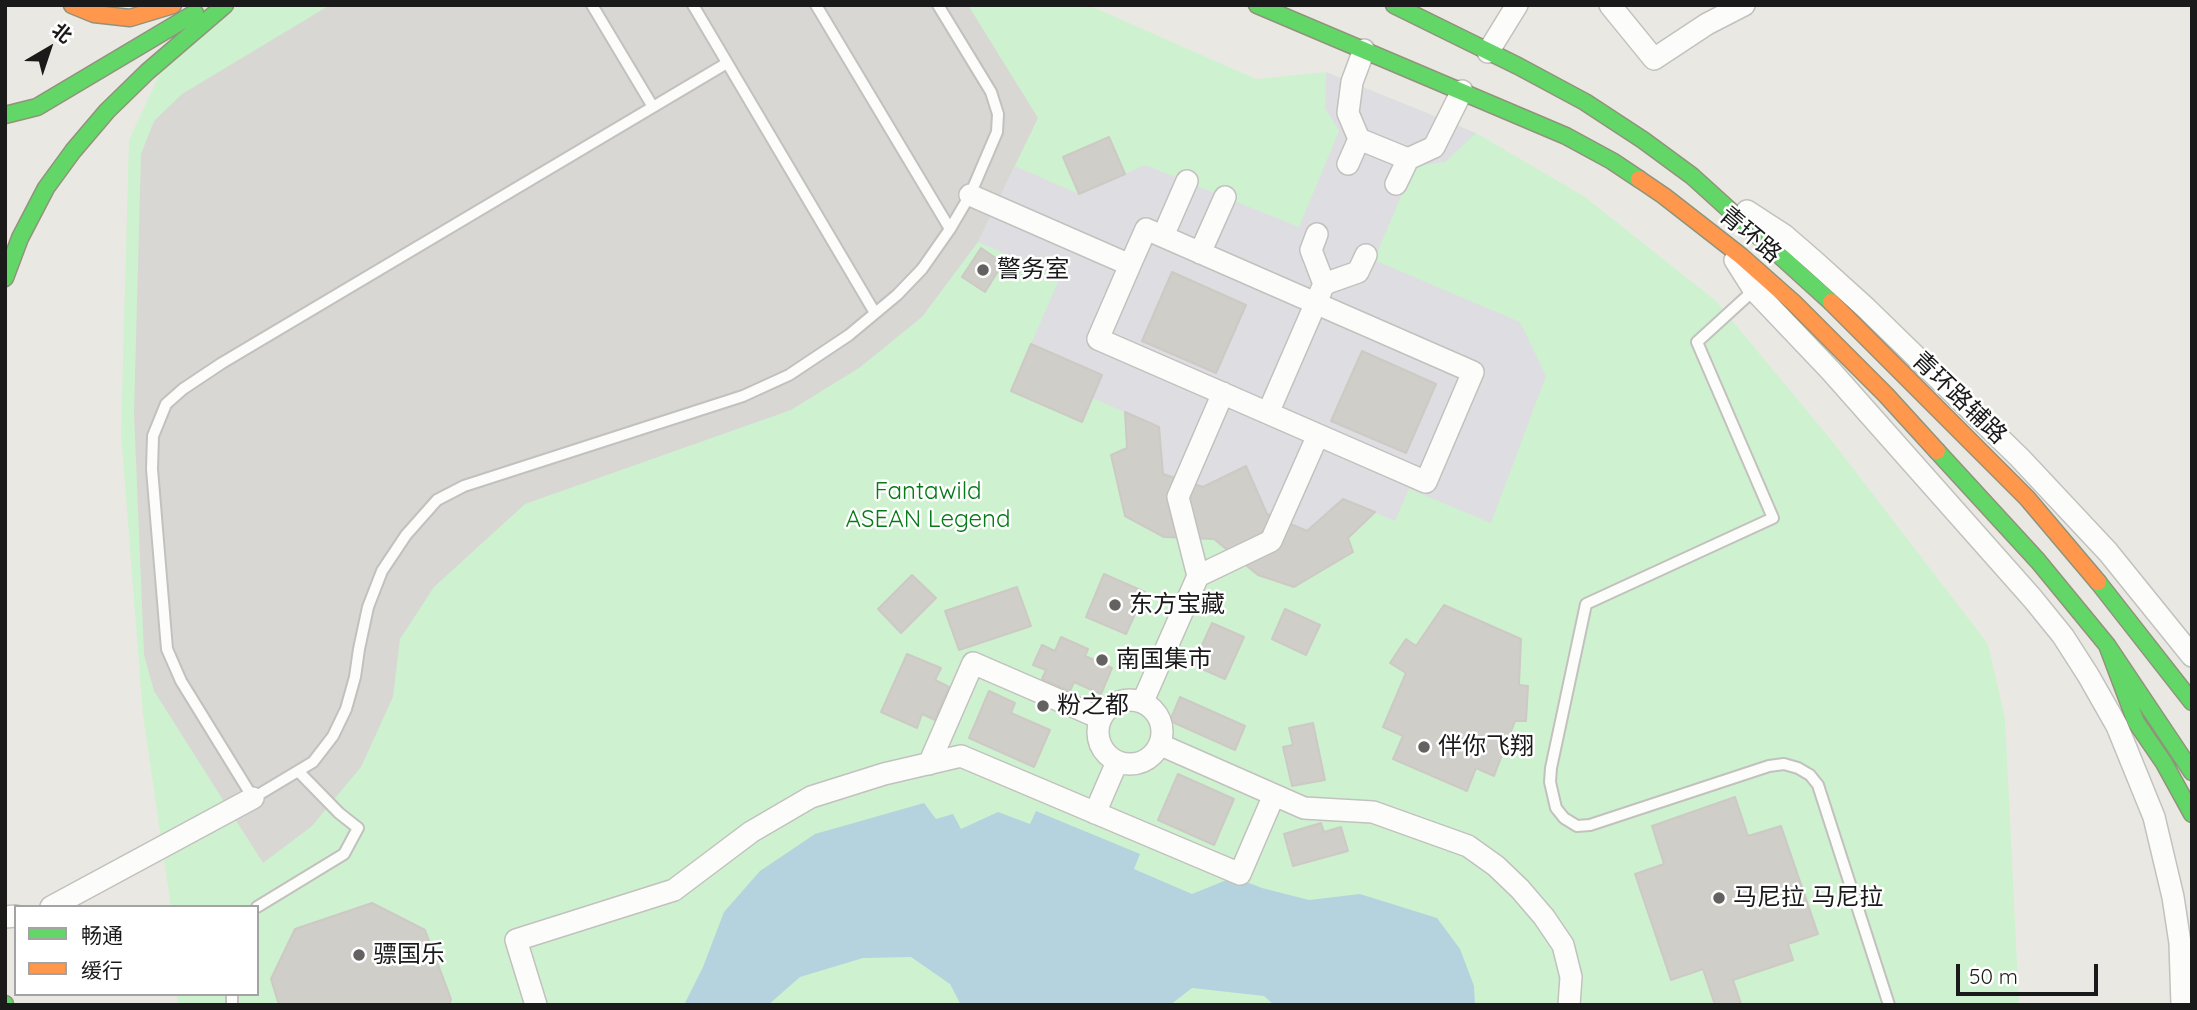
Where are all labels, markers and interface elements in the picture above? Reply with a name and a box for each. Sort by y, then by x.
north arrow [14,14,84,84]
text: 北 [47,17,77,48]
street label: 青环路 [1713,201,1787,269]
place label: 警务室 [997,256,1069,284]
marker: 警务室 [975,262,991,278]
street label: 青环路辅路 [1906,346,2012,450]
park label: Fantawild ASEAN Legend [846,478,1010,534]
place label: 东方宝藏 [1129,591,1225,619]
marker: 东方宝藏 [1107,597,1123,613]
place label: 南国集市 [1116,646,1212,674]
marker: 南国集市 [1094,652,1110,668]
place label: 粉之都 [1057,692,1129,720]
marker: 粉之都 [1035,698,1051,714]
place label: 伴你飞翔 [1438,733,1534,761]
marker: 伴你飞翔 [1416,739,1432,755]
place label: 马尼拉 马尼拉 [1733,884,1884,912]
marker: 马尼拉 马尼拉 [1711,890,1727,906]
legend [14,905,259,996]
text: 畅通 [81,922,123,948]
place label: 骠国乐 [373,941,445,969]
marker: 骠国乐 [351,947,367,963]
scale bar [1959,950,2101,994]
text: 缓行 [81,957,123,983]
text: 50 m [1969,963,2018,989]

